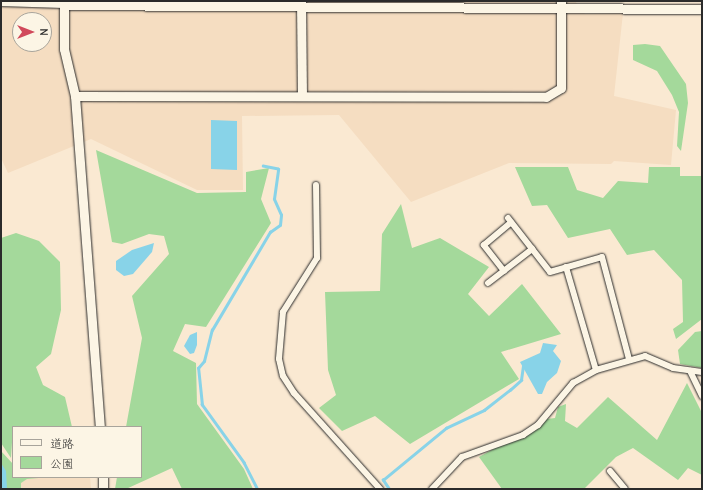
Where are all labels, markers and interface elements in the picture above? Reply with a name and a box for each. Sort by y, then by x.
north arrow [12,12,52,52]
text: N [37,28,50,36]
legend [12,426,142,478]
text: 道路 [50,437,74,451]
text: 公園 [50,457,74,471]

